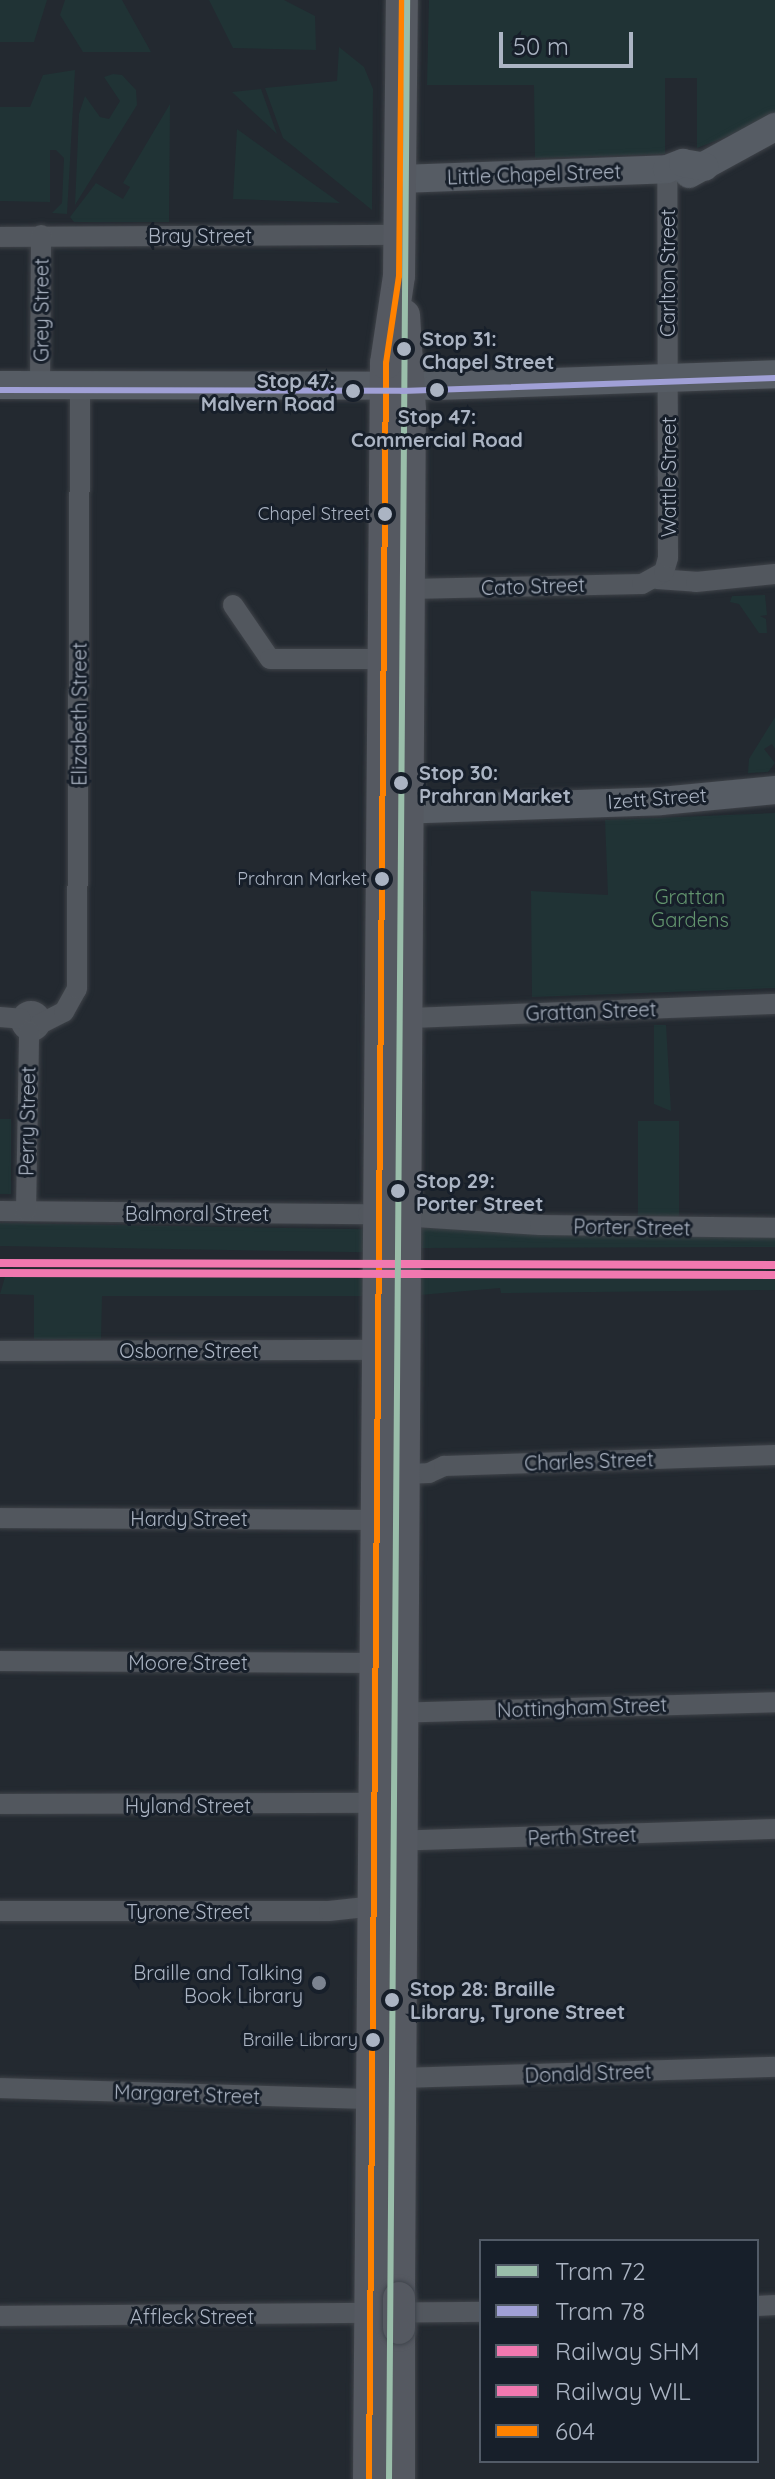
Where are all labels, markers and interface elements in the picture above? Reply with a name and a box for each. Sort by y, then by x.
scale bar [503,16,637,66]
text: 50 m [513,31,569,61]
street label: Little Chapel Street [446,159,622,189]
street label: Carlton Street [655,209,679,337]
street label: Bray Street [148,223,252,247]
street label: Grey Street [29,258,53,362]
place label: Stop 31: Chapel Street [422,326,554,373]
marker: Stop 31: Chapel Street [393,338,415,360]
place label: Stop 47: Malvern Road [201,368,335,415]
marker: Stop 47: Commercial Road [426,379,448,401]
marker: Stop 47: Malvern Road [342,380,364,402]
place label: Stop 47: Commercial Road [351,404,523,451]
street label: Wattle Street [656,417,680,537]
place label: Chapel Street [258,503,370,525]
marker: Chapel Street [377,506,393,522]
street label: Cato Street [481,572,585,600]
street label: Elizabeth Street [67,642,91,786]
place label: Stop 30: Prahran Market [419,760,571,807]
marker: Stop 30: Prahran Market [390,772,412,794]
street label: Izett Street [607,783,707,813]
place label: Prahran Market [237,868,367,890]
marker: Prahran Market [374,871,390,887]
park label: Grattan Gardens [651,885,729,932]
street label: Grattan Street [525,997,657,1025]
street label: Perry Street [14,1066,40,1176]
place label: Stop 29: Porter Street [416,1168,543,1215]
marker: Stop 29: Porter Street [387,1180,409,1202]
street label: Balmoral Street [125,1201,269,1225]
street label: Porter Street [573,1214,691,1240]
street label: Osborne Street [119,1338,259,1362]
street label: Charles Street [524,1447,654,1475]
street label: Hardy Street [130,1506,248,1530]
street label: Moore Street [128,1650,248,1674]
street label: Nottingham Street [496,1692,668,1722]
street label: Hyland Street [125,1793,251,1817]
street label: Perth Street [527,1822,637,1850]
street label: Tyrone Street [126,1899,250,1923]
place label: Braille and Talking Book Library [133,1960,303,2007]
marker: Braille and Talking Book Library [310,1974,328,1992]
place label: Stop 28: Braille Library, Tyrone Street [410,1976,625,2023]
marker: Stop 28: Braille Library, Tyrone Street [381,1989,403,2011]
place label: Braille Library [243,2029,358,2051]
marker: Braille Library [365,2032,381,2048]
street label: Donald Street [524,2059,652,2087]
street label: Margaret Street [114,2079,260,2109]
legend [479,2239,759,2463]
text: Tram 72 [555,2256,646,2286]
text: Tram 78 [555,2296,645,2326]
street label: Affleck Street [130,2304,254,2328]
text: Railway SHM [555,2336,700,2366]
text: Railway WIL [555,2376,691,2406]
text: 604 [555,2416,595,2446]

